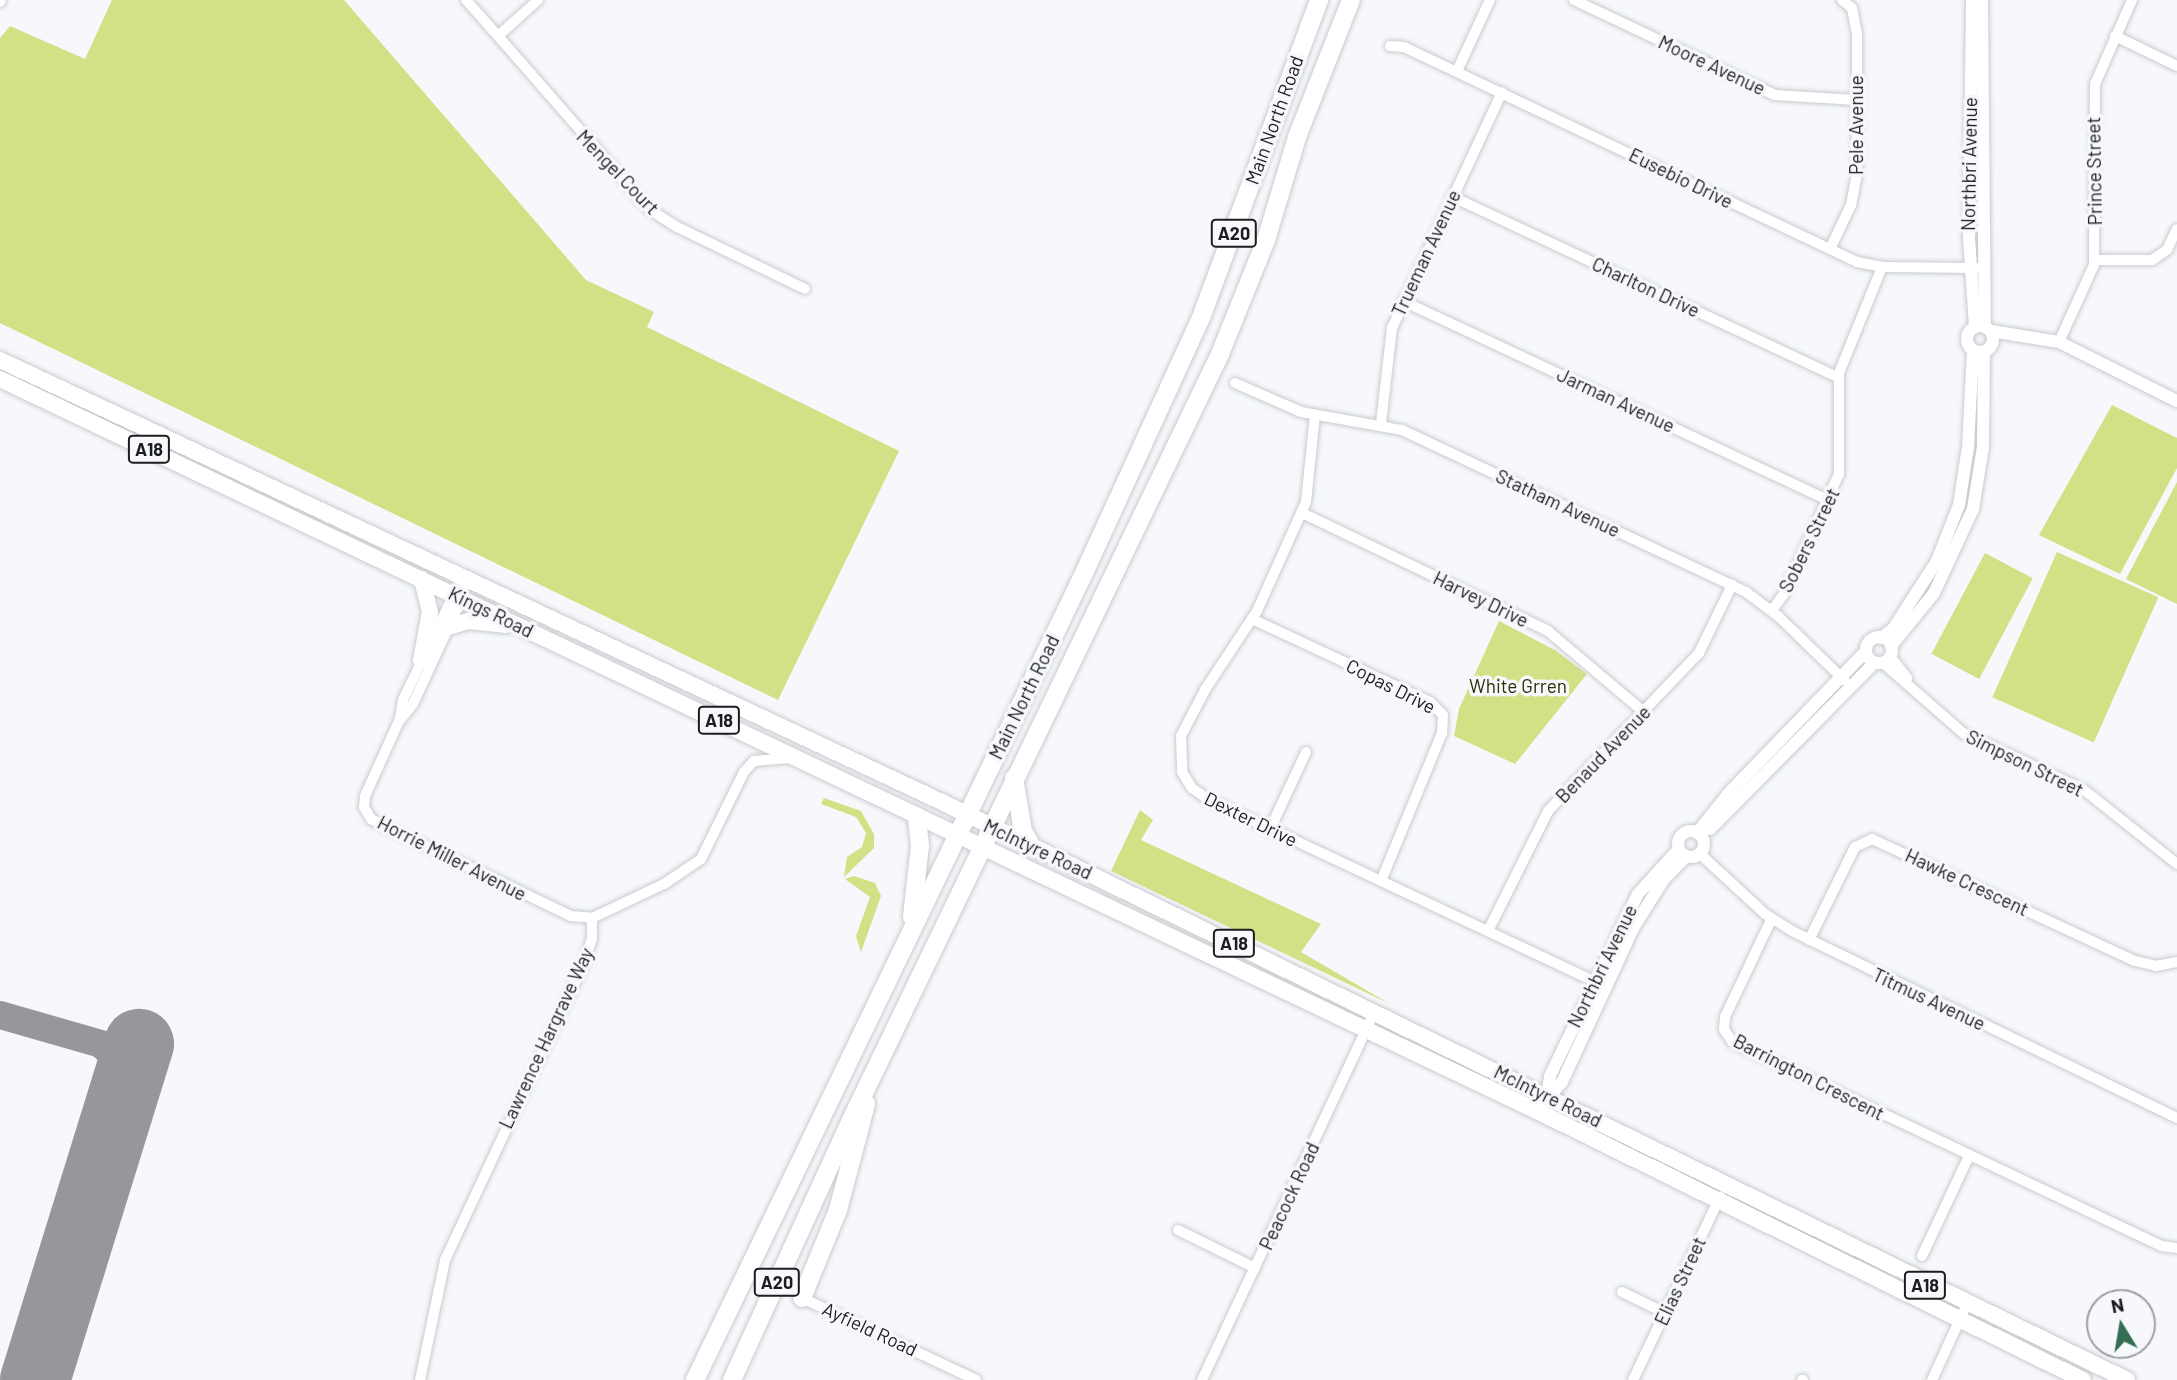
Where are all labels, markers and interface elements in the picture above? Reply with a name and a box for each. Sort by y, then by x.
street label: Moore Avenue [1655,30,1769,100]
street label: Main North Road [1240,52,1308,188]
street label: Pele Avenue [1845,75,1867,175]
street label: Northbri Avenue [1956,97,1982,231]
street label: Prince Street [2082,116,2106,226]
street label: Mengel Court [572,125,664,219]
street label: Eusebio Drive [1625,143,1737,213]
street label: Trueman Avenue [1387,186,1465,320]
road number: A20 [1210,218,1258,247]
street label: Charlton Drive [1589,252,1703,322]
street label: Jarman Avenue [1553,363,1679,437]
road number: A18 [126,434,172,463]
street label: Statham Avenue [1492,464,1624,542]
street label: Sobers Street [1774,484,1844,596]
street label: Harvey Drive [1430,566,1532,632]
street label: Kings Road [445,582,537,642]
street label: Main North Road [984,631,1064,763]
street label: Copas Drive [1342,654,1440,718]
park label: White Grren [1469,675,1567,697]
street label: Benaud Avenue [1551,700,1655,808]
road number: A18 [696,706,742,734]
street label: Simpson Street [1963,725,2087,801]
street label: Dexter Drive [1201,787,1301,851]
street label: Horrie Miller Avenue [374,811,530,905]
street label: McIntyre Road [980,814,1096,884]
street label: Hawke Crescent [1902,843,2032,921]
street label: Northbri Avenue [1562,901,1642,1031]
road number: A18 [1211,928,1257,958]
street label: Lawrence Hargrave Way [494,944,598,1132]
street label: Titmus Avenue [1869,963,1989,1035]
street label: Barrington Crescent [1730,1029,1888,1125]
street label: McIntyre Road [1490,1060,1606,1132]
street label: Peacock Road [1254,1139,1324,1253]
street label: Elias Street [1650,1233,1710,1329]
road number: A20 [752,1268,802,1296]
road number: A18 [1902,1270,1948,1300]
north arrow [2086,1289,2156,1359]
text: N [2109,1292,2126,1317]
street label: Ayfield Road [819,1297,921,1361]

